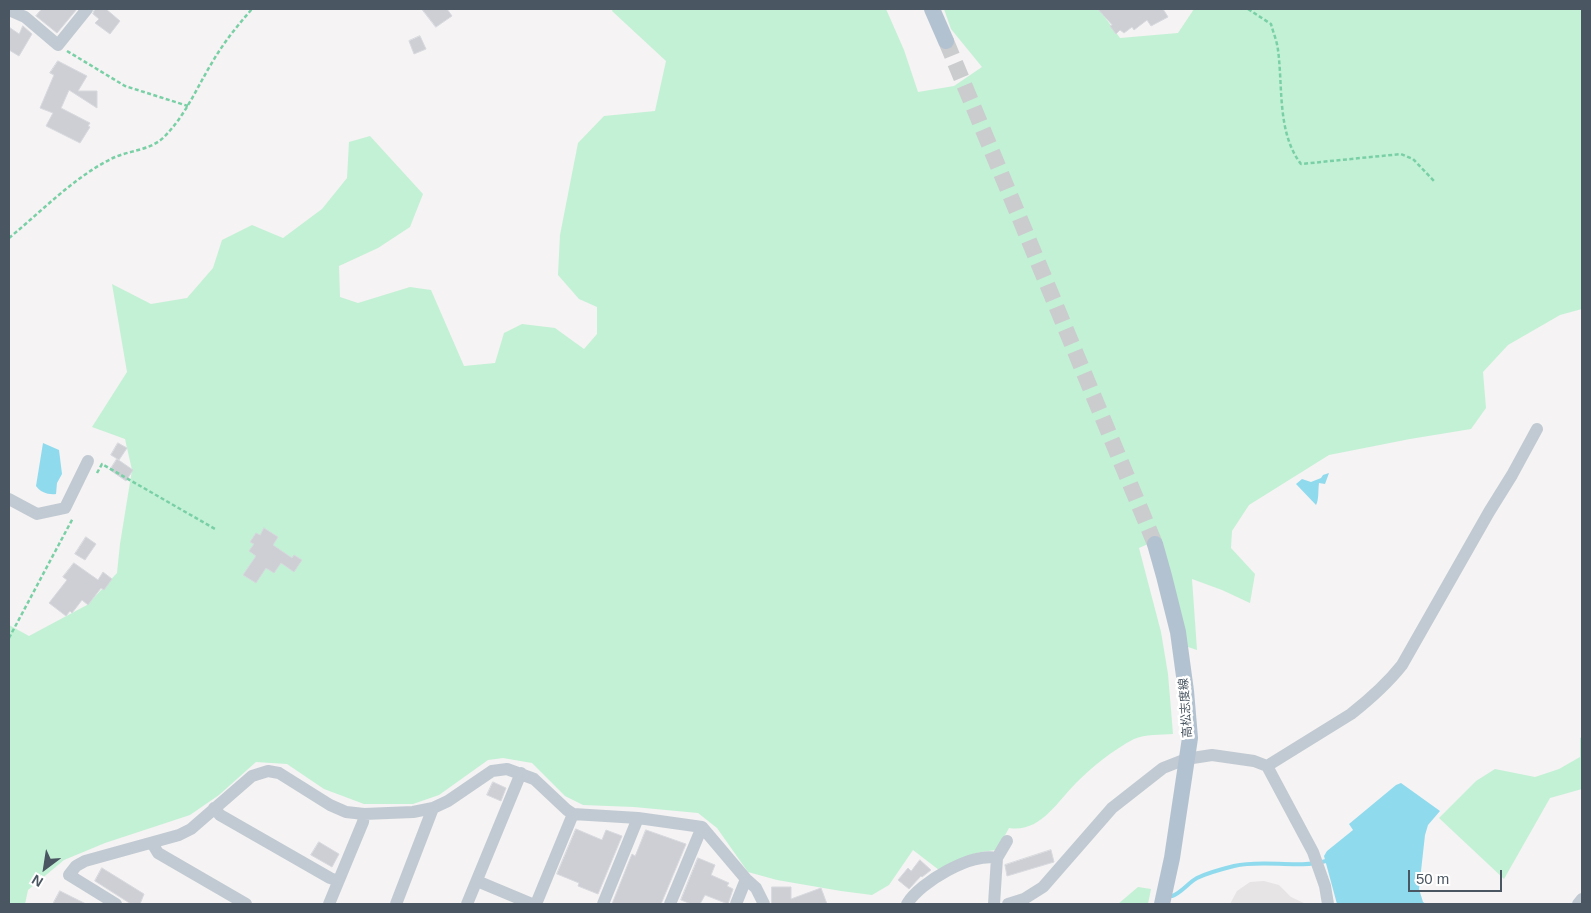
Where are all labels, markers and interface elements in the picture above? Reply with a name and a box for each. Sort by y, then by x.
street label: 高松志度線 [1177,678,1195,738]
north arrow [20,843,70,893]
scale bar [1411,860,1505,892]
text: 50 m [1416,870,1449,887]
text: N [29,871,46,890]

